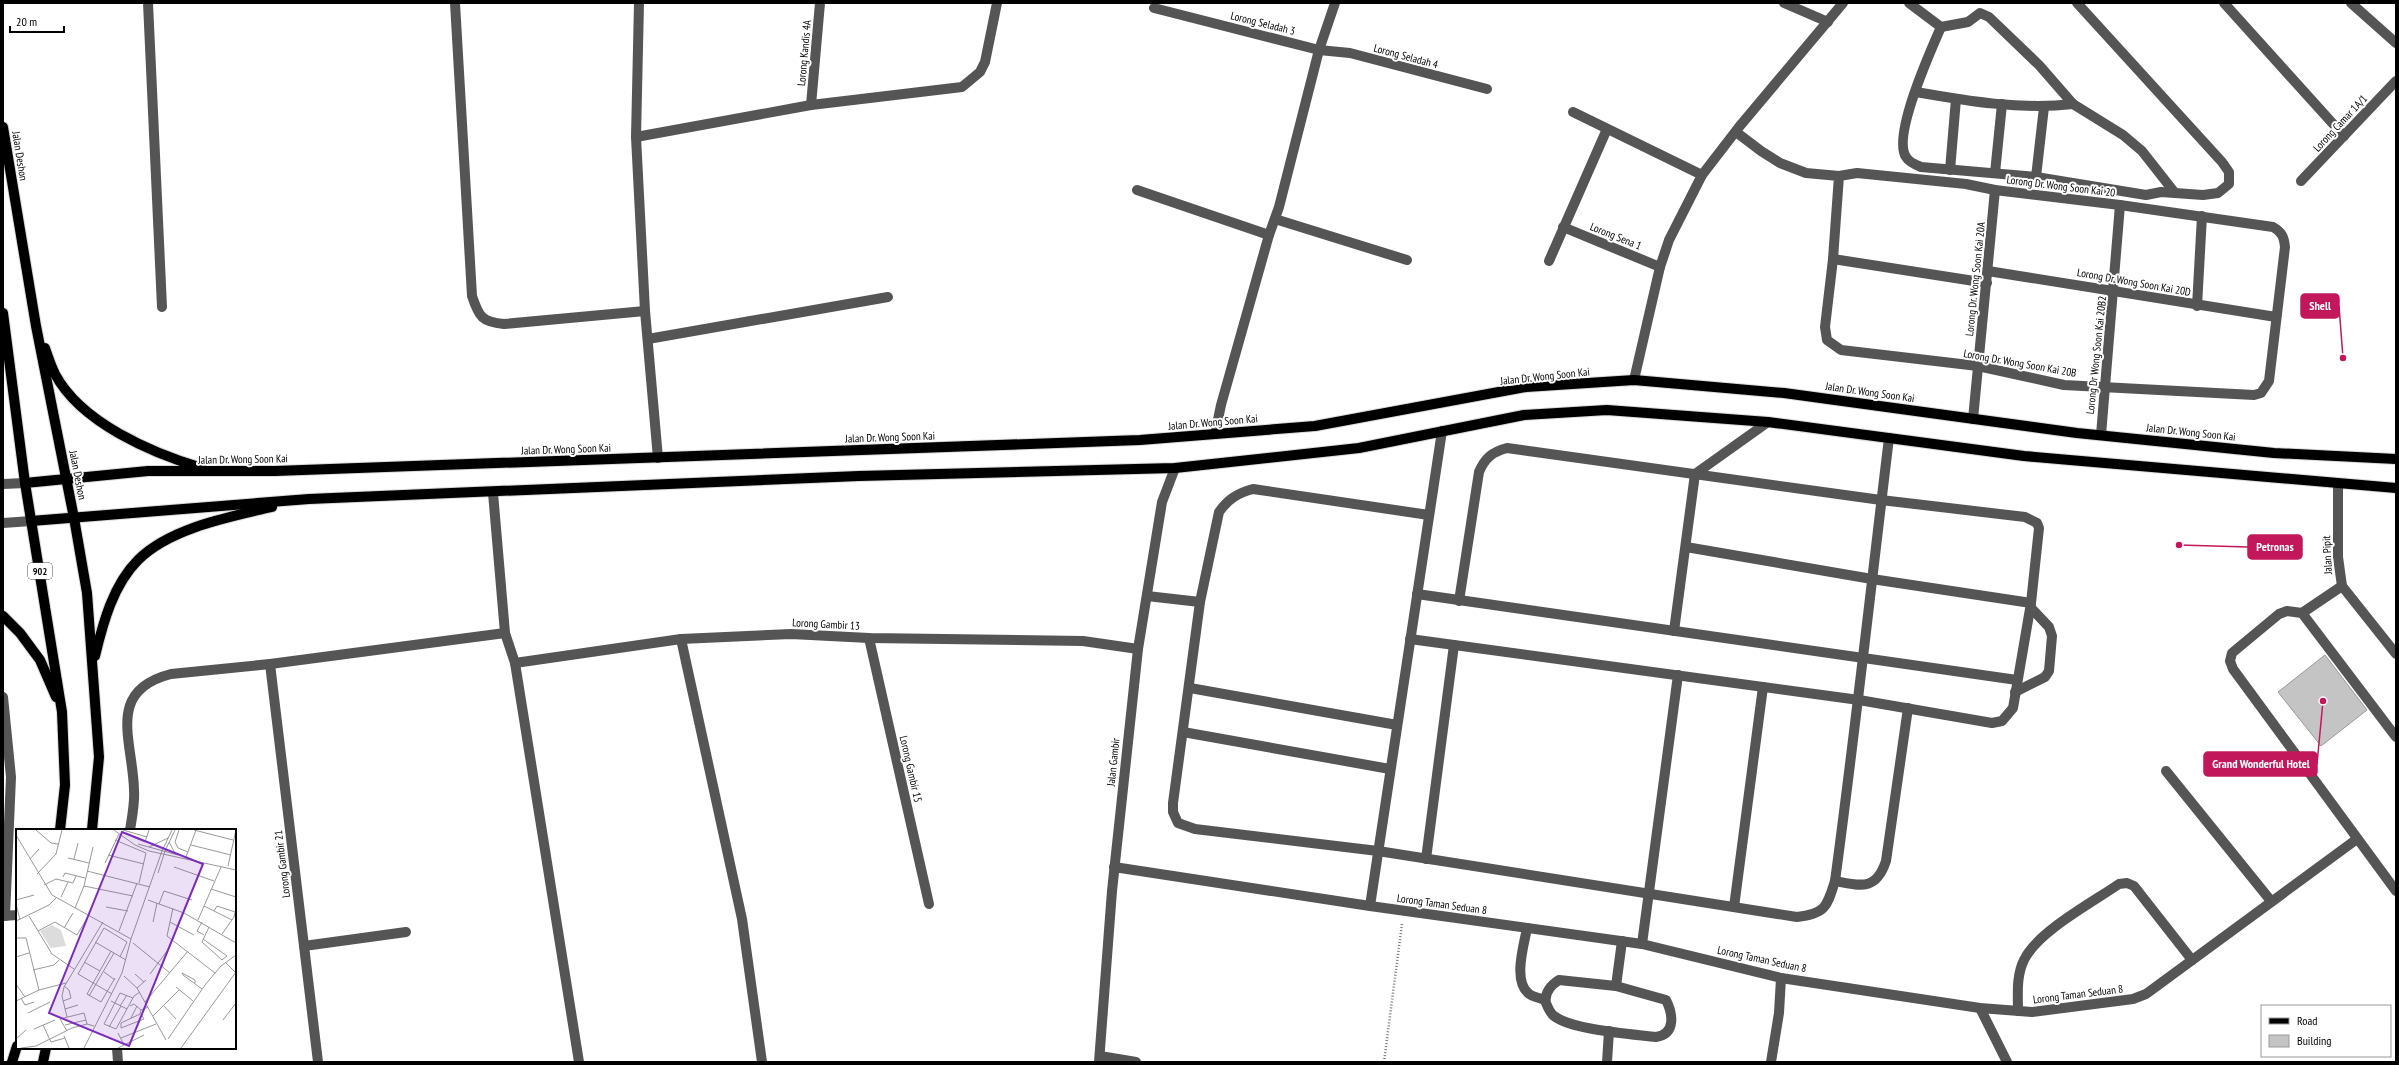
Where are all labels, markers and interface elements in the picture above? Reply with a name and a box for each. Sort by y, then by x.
scale bar [10,8,64,34]
street label: Lorong Seladah 3 [1229,8,1297,38]
text: 20 m [16,14,37,29]
street label: Lorong Kandis 4A [794,19,814,87]
street label: Lorong Seladah 4 [1372,41,1440,71]
street label: Lorong Camar 1A/1 [2310,91,2370,154]
street label: Jalan Deshon [9,129,31,182]
street label: Lorong Dr. Wong Soon Kai 20 [2006,172,2116,200]
street label: Lorong Sena 1 [1588,219,1644,253]
street label: Lorong Dr. Wong Soon Kai 20A [1962,221,1988,337]
street label: Lorong Dr. Wong Soon Kai 20D [2076,265,2192,299]
callout: Shell [2301,294,2339,318]
street label: Lorong Dr Wong Soon Kai 20B2 [2083,295,2109,415]
text: Shell [2309,298,2331,313]
street label: Lorong Dr. Wong Soon Kai 20B [1962,346,2078,380]
street label: Jalan Dr. Wong Soon Kai [1499,364,1590,388]
street label: Jalan Dr. Wong Soon Kai [1824,379,1915,405]
street label: Jalan Dr. Wong Soon Kai [1167,411,1258,433]
street label: Jalan Dr. Wong Soon Kai [2145,420,2236,444]
street label: Jalan Dr. Wong Soon Kai [844,428,935,446]
street label: Jalan Dr. Wong Soon Kai [520,440,611,458]
street label: Jalan Deshon [66,448,90,501]
street label: Jalan Dr. Wong Soon Kai [197,451,288,467]
callout: Petronas [2248,535,2302,559]
street label: Jalan Pipit [2319,535,2335,576]
text: Petronas [2256,539,2294,554]
road number: 902 [28,563,52,579]
street label: Lorong Gambir 13 [792,615,860,633]
street label: Lorong Gambir 15 [897,734,925,804]
street label: Jalan Gambir [1103,737,1122,788]
callout: Grand Wonderful Hotel [2204,752,2317,776]
text: Grand Wonderful Hotel [2212,756,2310,771]
inset map [16,829,236,1049]
street label: Lorong Gambir 21 [271,829,293,899]
street label: Lorong Taman Seduan 8 [1396,891,1488,917]
street label: Lorong Taman Seduan 8 [1716,943,1808,975]
street label: Lorong Taman Seduan 8 [2032,982,2124,1006]
legend [2261,1005,2391,1057]
text: Road [2297,1013,2317,1028]
text: Building [2297,1033,2332,1048]

